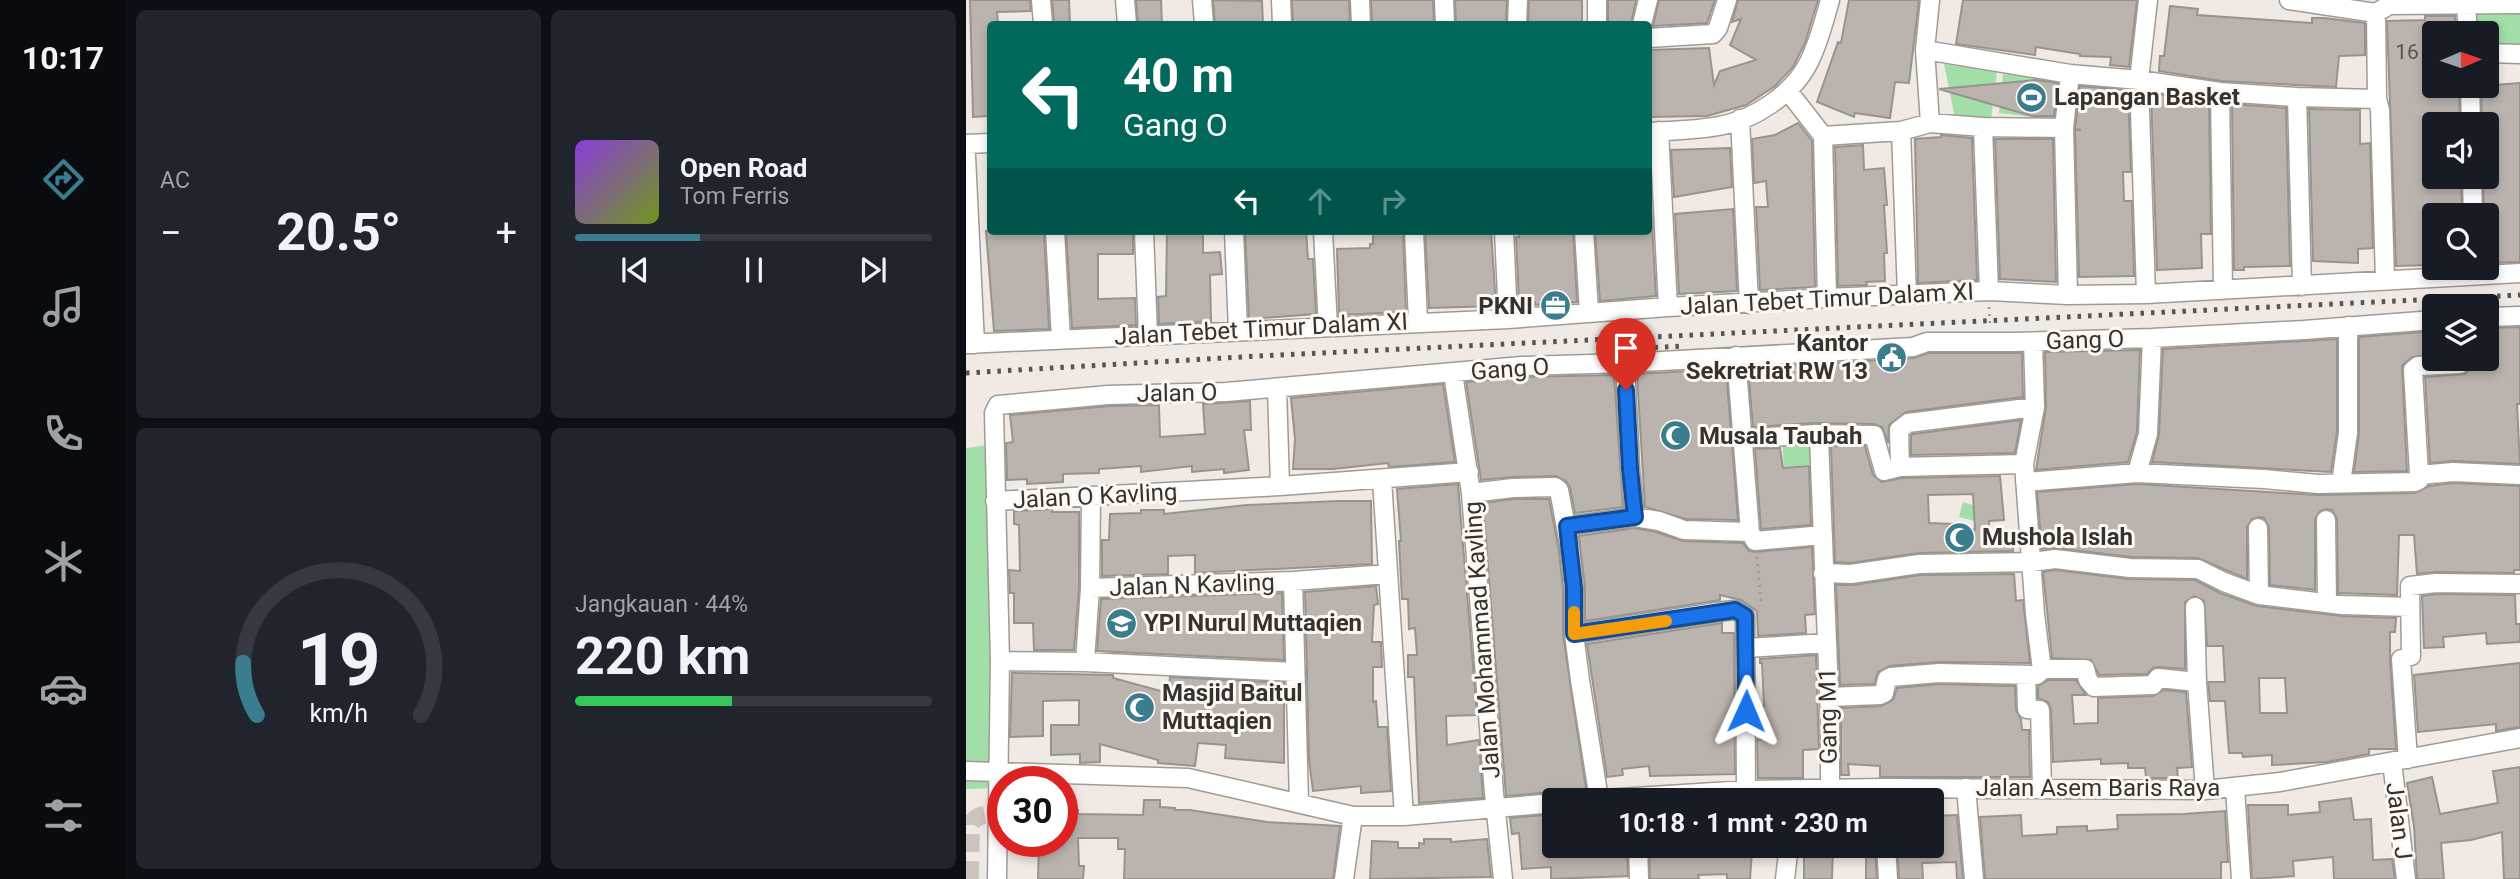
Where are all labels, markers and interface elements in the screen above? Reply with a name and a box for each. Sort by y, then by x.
north arrow [2422,21,2499,98]
map controls [2422,21,2499,371]
text: 10:17 [22,39,104,77]
house number: 16 [2395,40,2419,64]
text: 40 m [1123,47,1234,104]
icon: left [1008,49,1099,140]
sports icon: Lapangan Basket [2014,80,2048,114]
place label: Lapangan Basket [2054,83,2240,111]
text: Gang O [1123,106,1228,144]
button: sound [2422,112,2499,189]
text: Open Road [680,153,808,183]
icon: directions [39,155,88,204]
text: AC [160,167,190,194]
icon: left [1228,182,1266,220]
icon: ahead [1301,182,1339,220]
icon: right [1374,182,1412,220]
text: Tom Ferris [680,183,789,210]
text: 20.5° [276,202,401,263]
button: search [2422,203,2499,280]
text: − [160,211,182,255]
text: + [495,211,517,255]
icon: previous [616,251,654,289]
icon: pause [735,251,773,289]
icon: next [854,251,892,289]
street label: Jalan Tebet Timur Dalam XI [1679,277,1975,321]
icon: music [39,282,88,331]
office icon: PKNI [1539,289,1573,323]
place label: PKNI [1478,292,1533,320]
button: layers [2422,294,2499,371]
street label: Jalan Tebet Timur Dalam XI [1113,307,1409,351]
pin [1596,318,1656,390]
street label: Gang O [2045,325,2125,355]
icon: arrive [1607,329,1645,367]
place label: Kantor Sekretriat RW 13 [1686,329,1868,385]
public building icon: Kantor Sekretriat RW 13 [1874,340,1908,374]
street label: Gang O [1470,352,1550,386]
street label: Jalan O [1136,378,1218,408]
icon: phone [39,409,88,458]
mosque icon: Musala Taubah [1659,419,1693,453]
place label: Musala Taubah [1699,422,1862,450]
street label: Jalan O Kavling [1012,478,1178,514]
street label: Jalan Mohammad Kavling [1458,500,1506,780]
mosque icon: Mushola Islah [1942,520,1976,554]
place label: Mushola Islah [1982,523,2133,551]
icon: climate [39,537,88,586]
street label: Jalan N Kavling [1109,568,1275,602]
text: Jangkauan · 44% [575,591,748,618]
school or university icon: YPI Nurul Muttaqien [1104,606,1138,640]
place label: YPI Nurul Muttaqien [1144,609,1362,637]
text: 19 [297,617,380,703]
text: 220 km [575,626,750,687]
icon: car [39,664,88,713]
street label: Gang M1 [1813,667,1843,765]
position arrow [1709,674,1783,748]
place label: Masjid Baitul Muttaqien [1162,679,1303,735]
mosque icon: Masjid Baitul Muttaqien [1122,690,1156,724]
text: km/h [309,698,368,727]
speed limit sign: 30 [987,766,1078,857]
street label: Jalan Asem Baris Raya [1976,774,2220,802]
street label: Jalan J [2380,781,2418,861]
icon: filters [39,791,88,840]
text: 10:18 · 1 mnt · 230 m [1618,808,1868,838]

